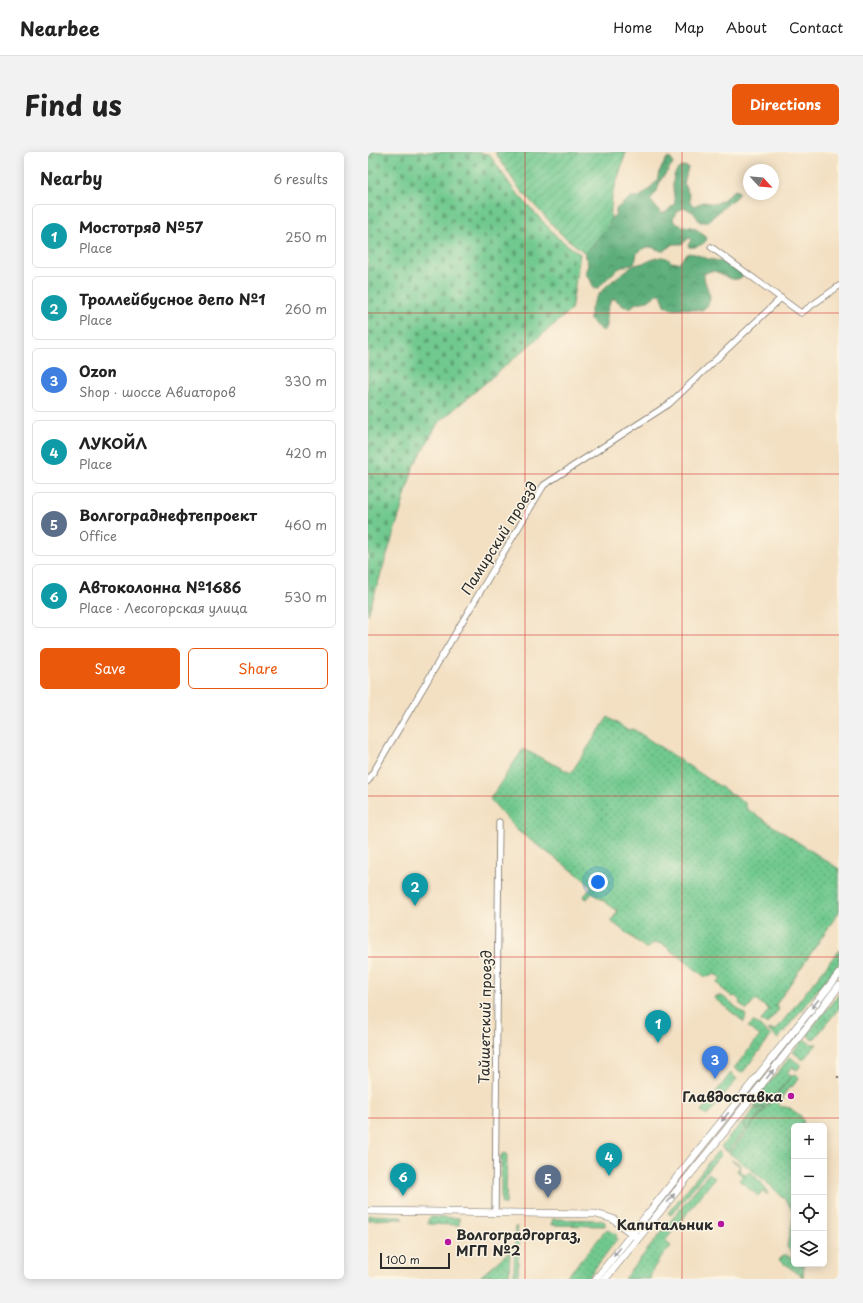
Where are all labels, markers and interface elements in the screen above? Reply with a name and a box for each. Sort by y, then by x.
text: Nearbee [20,14,100,42]
text: Home [613,17,652,38]
text: Map [674,17,704,38]
text: About [726,17,767,38]
text: Contact [789,17,843,38]
text: Find us [24,83,122,126]
button: Directions [732,84,839,125]
north arrow [743,164,779,200]
text: Nearby [40,165,102,191]
text: 6 results [273,169,328,188]
text: Мостотряд №57 [79,215,203,238]
text: 1 [51,227,57,246]
text: 250 m [285,227,327,246]
text: Place [79,238,112,257]
text: Троллейбусное депо №1 [79,287,265,310]
text: 2 [49,299,59,318]
text: 260 m [285,299,327,318]
text: Place [79,310,112,329]
text: Ozon [79,359,117,382]
text: 3 [50,371,58,390]
text: 330 m [284,371,327,390]
text: Shop · шоссе Авиаторов [79,382,236,401]
text: ЛУКОЙЛ [79,431,147,454]
text: 4 [50,443,58,462]
text: 420 m [285,443,327,462]
text: Place [79,454,112,473]
street label: Памирский проезд [456,477,542,599]
text: Волгограднефтепроект [79,503,257,526]
text: 5 [50,515,58,534]
text: 460 m [284,515,327,534]
text: Office [79,526,117,545]
text: Автоколонна №1686 [79,575,241,598]
text: 6 [49,587,59,606]
text: 530 m [284,587,327,606]
text: Place · Лесогорская улица [79,598,247,617]
button: Save [40,648,180,689]
button: Share [188,648,328,689]
your location [588,872,608,892]
pin: 2 [402,873,428,906]
street label: Тайшетский проезд [473,950,497,1084]
one-way arrow [810,999,819,1010]
pin: 1 [645,1010,671,1043]
pin: 3 [702,1046,728,1079]
one-way arrow [765,1068,774,1079]
place label: Главдоставка [682,1086,784,1107]
marker: Главдоставка [786,1091,796,1101]
one-way arrow [721,1112,729,1123]
map controls [791,1123,827,1267]
button: + [791,1123,827,1159]
pin: 4 [596,1143,622,1176]
button: − [791,1159,827,1195]
pin: 6 [390,1163,416,1196]
pin: 5 [535,1165,561,1198]
one-way arrow [667,1192,676,1203]
button: locate [791,1195,827,1231]
place label: Капитальник [617,1214,713,1235]
marker: Капитальник [716,1219,726,1229]
place label: Волгоградгоргаз, МГП №2 [456,1224,581,1261]
button: layers [791,1231,827,1267]
marker: Волгоградгоргаз, МГП №2 [443,1237,453,1247]
one-way arrow [613,1247,622,1258]
scale bar [380,1251,450,1270]
text: 100 m [386,1251,420,1268]

